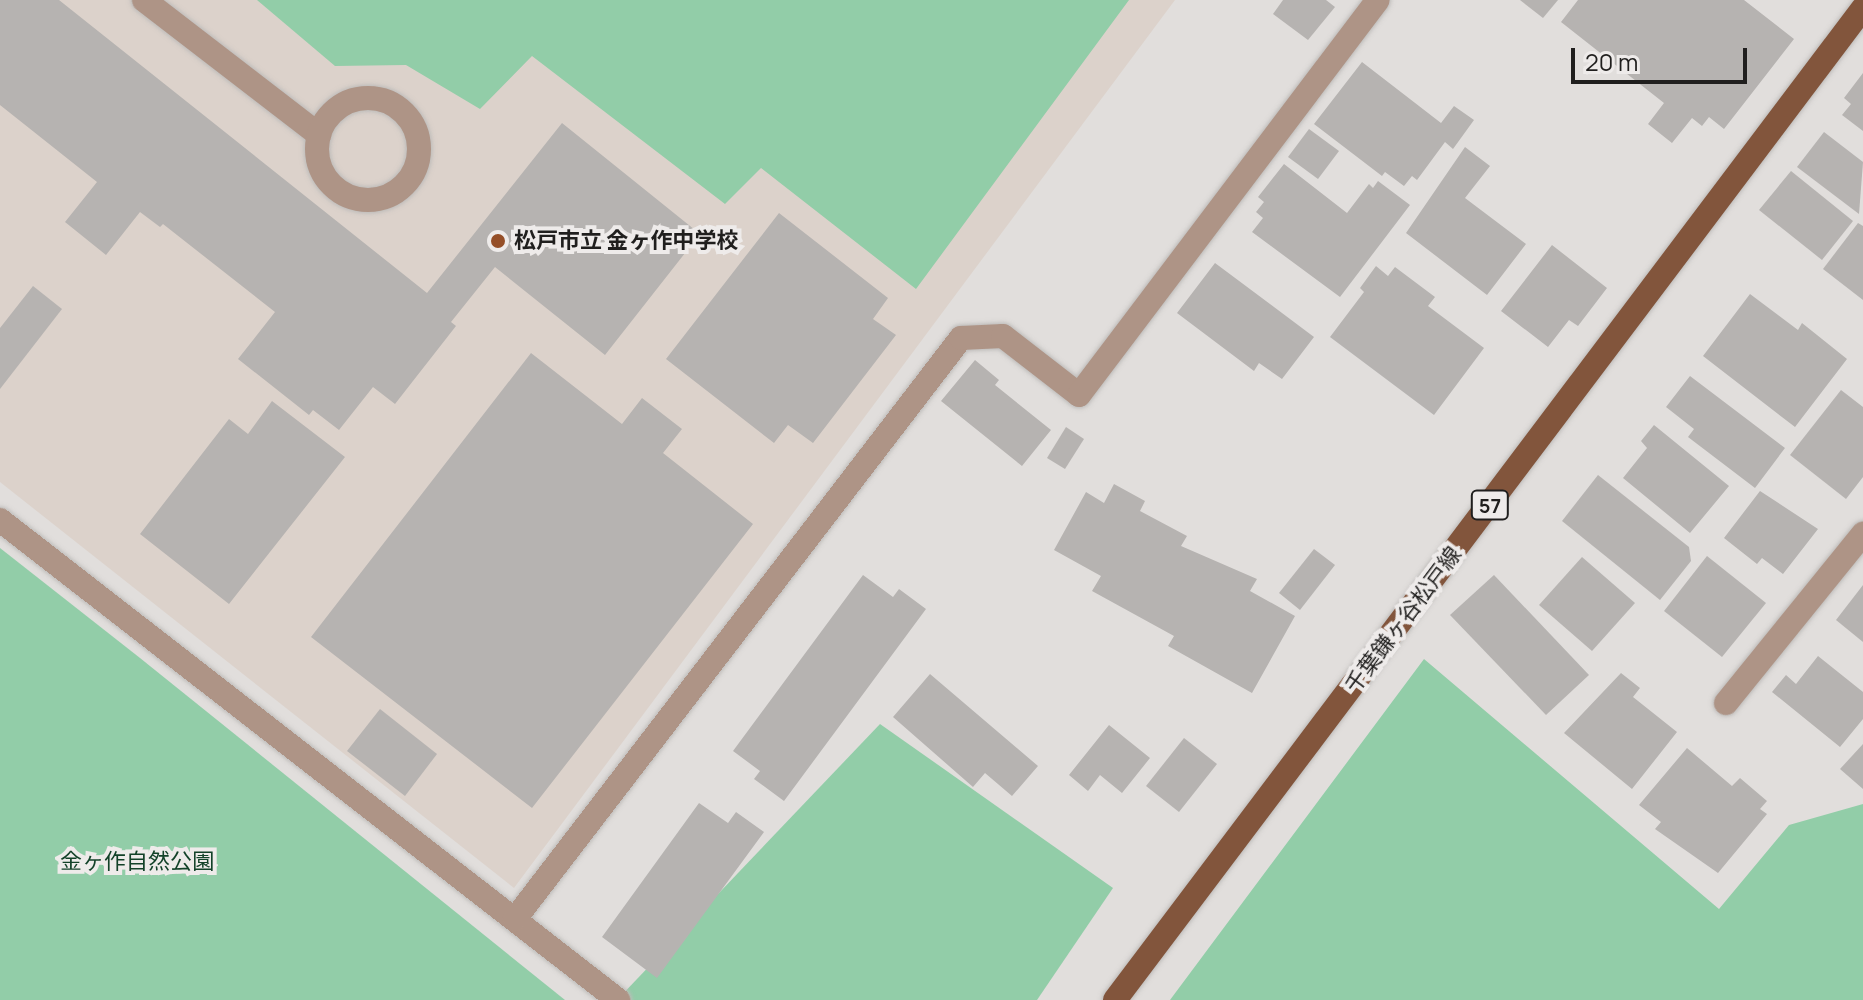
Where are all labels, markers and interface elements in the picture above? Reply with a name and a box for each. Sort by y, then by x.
scale bar [1575,32,1751,82]
text: 20 m [1585,45,1638,78]
place label: 松戸市立 金ヶ作中学校 [514,228,738,254]
marker: 松戸市立 金ヶ作中学校 [489,232,507,250]
road number: 57 [1470,489,1510,521]
street label: 千葉鎌ヶ谷松戸線 [1339,542,1467,698]
park label: 金ヶ作自然公園 [60,849,214,875]

